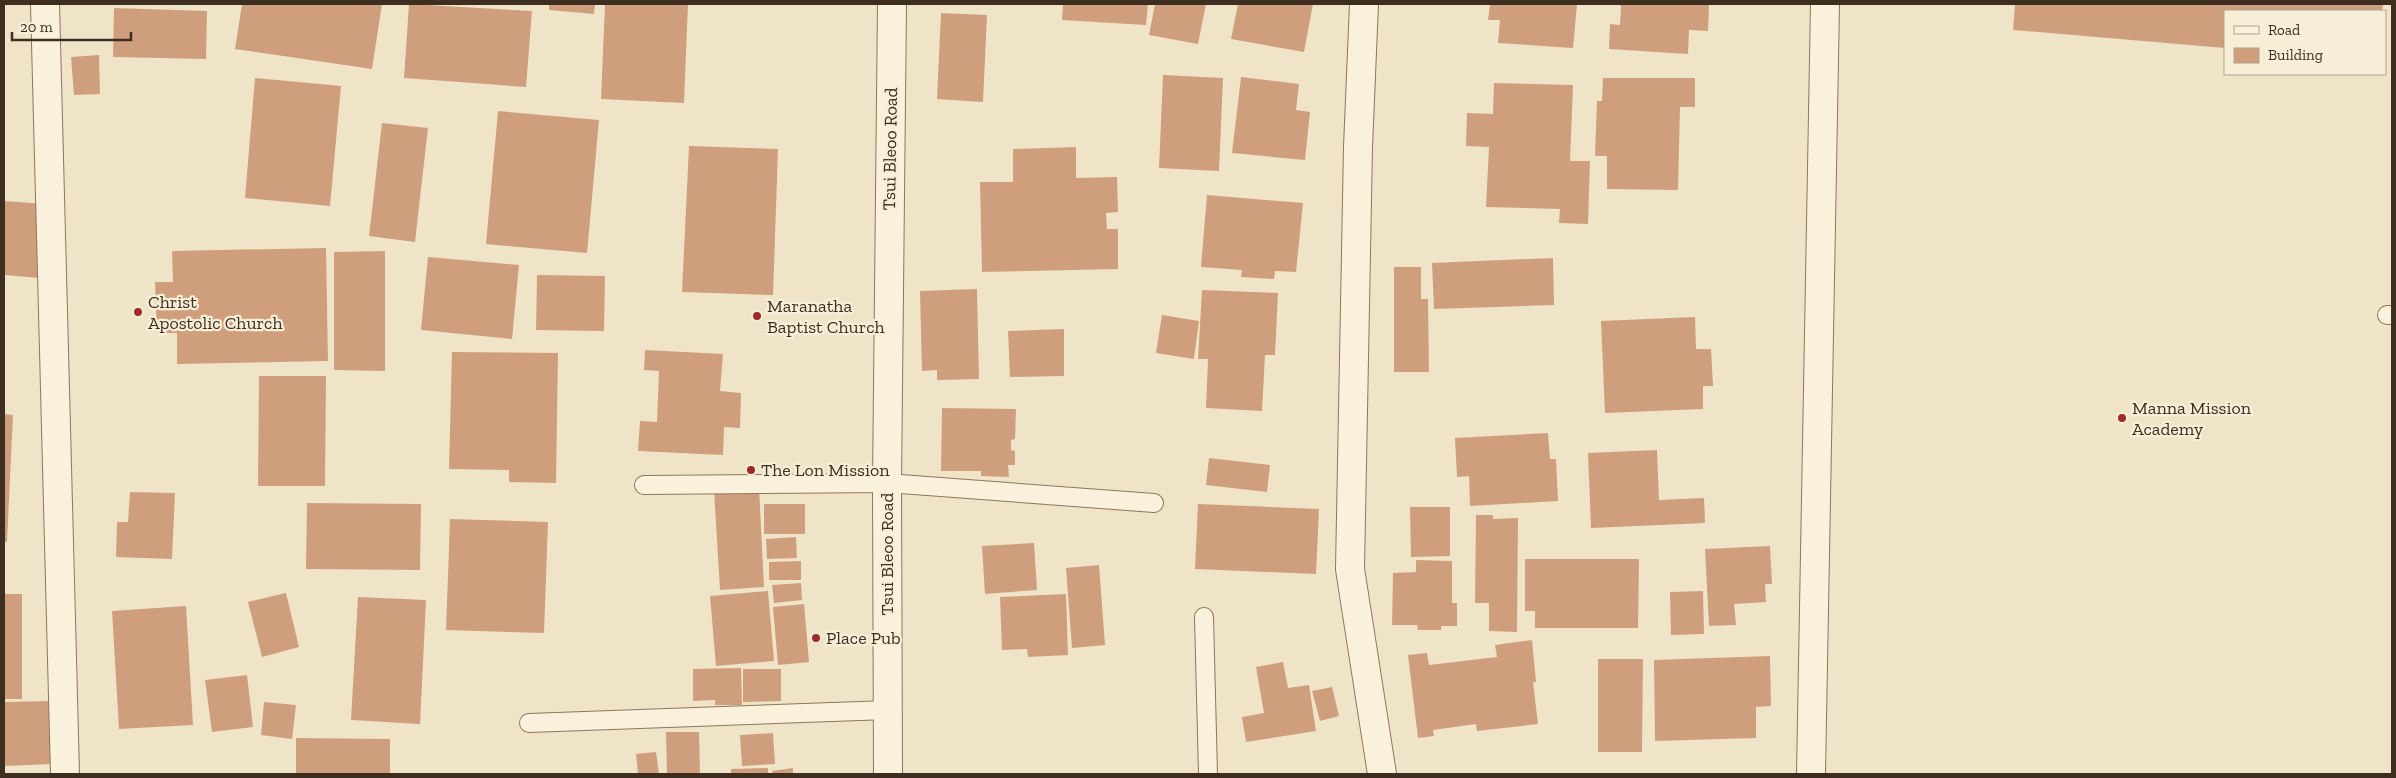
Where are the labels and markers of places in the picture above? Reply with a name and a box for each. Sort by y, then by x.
place label: Christ Apostolic Church [148,291,283,334]
place label: Maranatha Baptist Church [767,295,885,338]
marker: Christ Apostolic Church [132,306,144,318]
marker: Maranatha Baptist Church [751,310,763,322]
place label: Manna Mission Academy [2132,397,2252,440]
marker: Manna Mission Academy [2116,412,2128,424]
place label: The Lon Mission [761,459,890,481]
marker: The Lon Mission [745,464,757,476]
place label: Place Pub [826,627,901,649]
marker: Place Pub [810,632,822,644]

